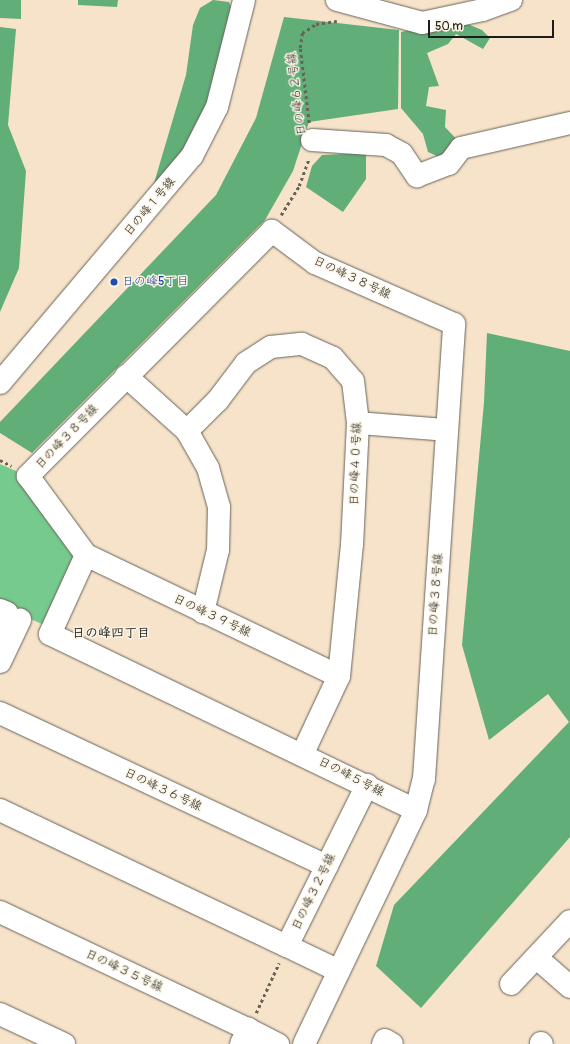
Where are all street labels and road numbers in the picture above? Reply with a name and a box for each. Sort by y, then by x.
street label: 日の峰６２号線 [285,51,309,137]
street label: 日の峰１号線 [121,175,179,239]
street label: 日の峰３８号線 [311,254,393,302]
street label: 日の峰３８号線 [33,402,101,472]
street label: 日の峰４０号線 [347,422,365,506]
street label: 日の峰３８号線 [426,553,446,637]
street label: 日の峰３９号線 [171,592,253,640]
street label: 日の峰５号線 [316,754,386,800]
street label: 日の峰３６号線 [122,766,204,814]
street label: 日の峰３２号線 [289,851,339,933]
street label: 日の峰３５号線 [83,947,165,995]

